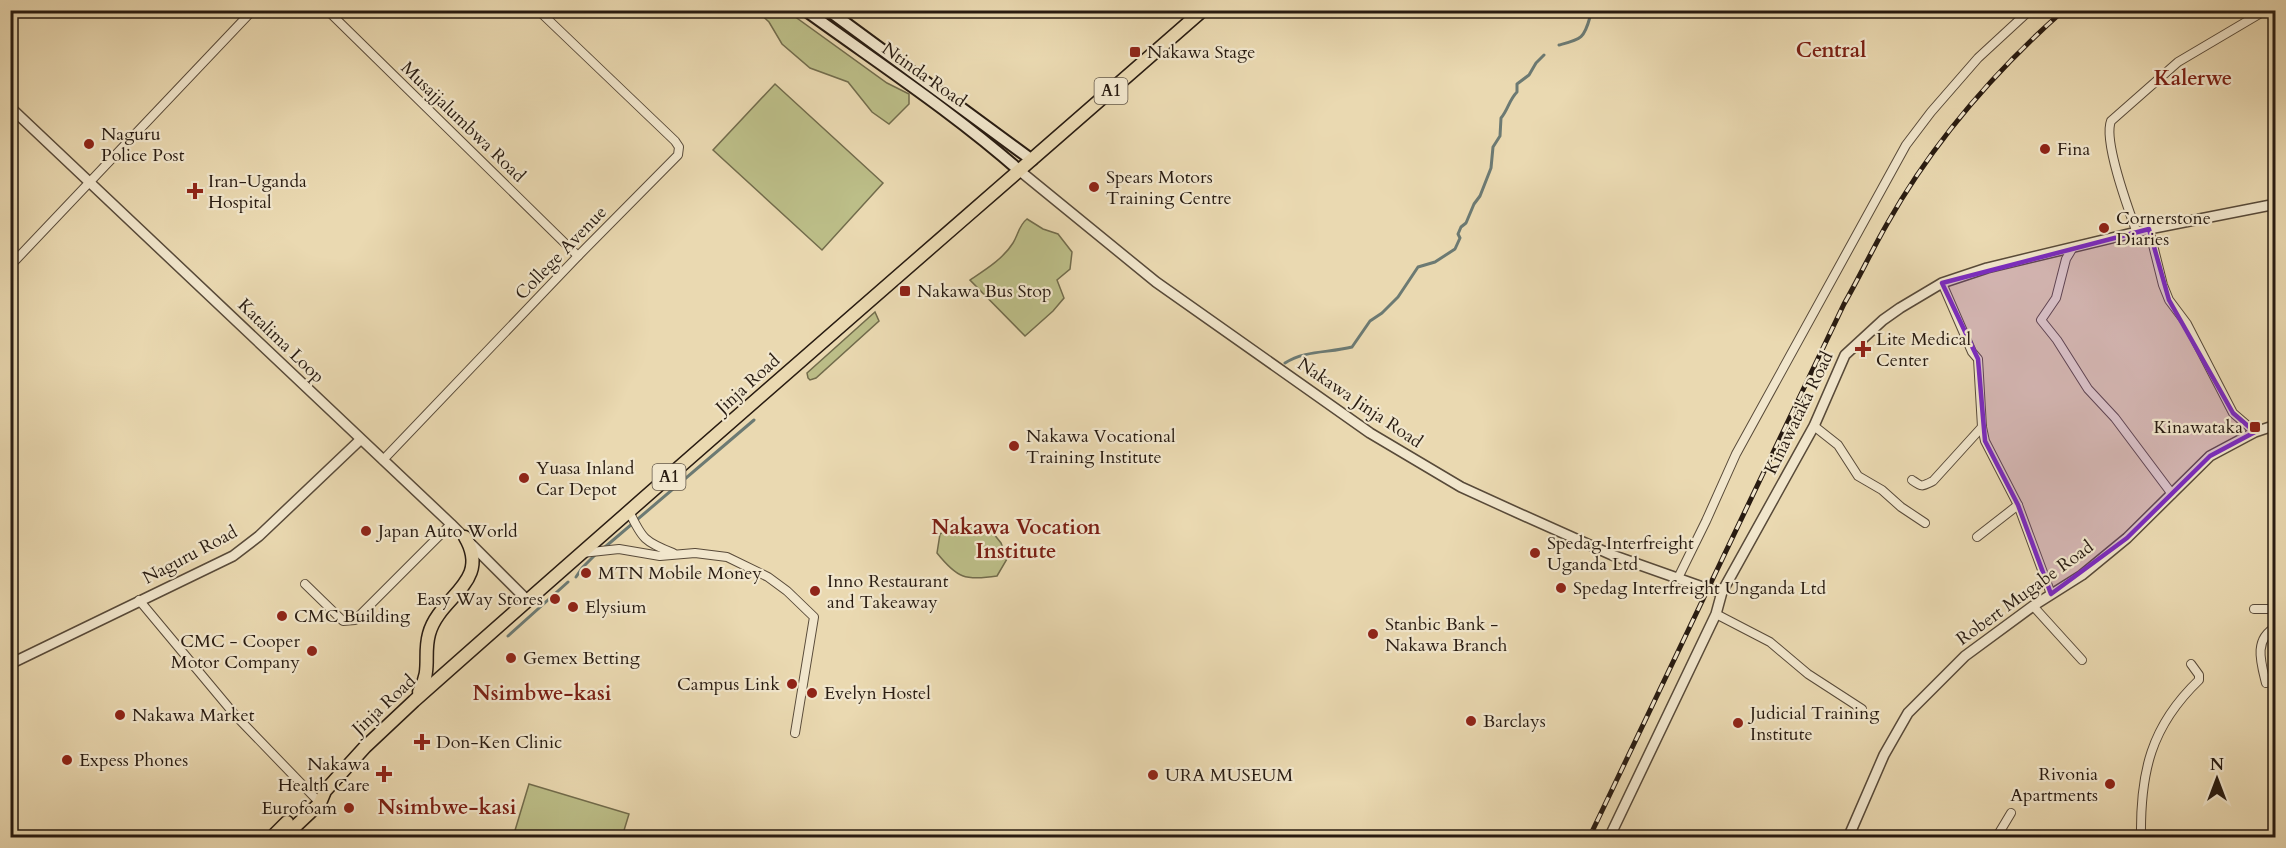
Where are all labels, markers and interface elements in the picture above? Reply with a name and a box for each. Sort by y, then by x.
district label: Central [1796,36,1866,65]
street label: Ntinda Road [877,37,972,114]
place label: Nakawa Stage [1147,40,1255,65]
marker: Nakawa Stage [1128,45,1142,59]
street label: Musajjalumbwa Road [395,56,531,188]
district label: Kalerwe [2154,64,2232,93]
road number: A1 [1094,78,1128,104]
place label: Naguru Police Post [101,122,185,168]
marker: Naguru Police Post [82,137,96,151]
place label: Fina [2057,137,2091,162]
marker: Fina [2038,142,2052,156]
place label: Spears Motors Training Centre [1106,165,1232,211]
place label: Iran-Uganda Hospital [208,169,307,215]
marker: Spears Motors Training Centre [1087,180,1101,194]
marker: Iran-Uganda Hospital [186,182,204,200]
street label: College Avenue [510,200,612,306]
place label: Cornerstone Diaries [2116,206,2211,252]
marker: Cornerstone Diaries [2097,221,2111,235]
place label: Nakawa Bus Stop [917,279,1052,304]
marker: Nakawa Bus Stop [898,284,912,298]
street label: Katalima Loop [232,293,330,389]
place label: Lite Medical Center [1876,327,1971,373]
marker: Lite Medical Center [1854,340,1872,358]
street label: Kinawataka Road [1758,347,1840,479]
street label: Jinja Road [708,348,786,422]
street label: Nakawa Jinja Road [1292,352,1428,454]
place label: Kinawataka [2153,415,2243,440]
marker: Kinawataka [2248,420,2262,434]
place label: Nakawa Vocational Training Institute [1026,424,1176,470]
marker: Nakawa Vocational Training Institute [1007,439,1021,453]
place label: Yuasa Inland Car Depot [536,456,635,502]
road number: A1 [652,464,686,490]
marker: Yuasa Inland Car Depot [517,471,531,485]
district label: Nakawa Vocation Institute [931,513,1101,566]
street label: Naguru Road [138,519,242,590]
place label: Japan Auto World [375,519,518,544]
marker: Japan Auto World [359,524,373,538]
place label: Spedag Interfreight Uganda Ltd [1547,531,1694,577]
street label: Robert Mugabe Road [1951,534,2099,651]
marker: Spedag Interfreight Uganda Ltd [1528,546,1542,560]
place label: MTN Mobile Money [598,561,762,586]
marker: MTN Mobile Money [579,566,593,580]
place label: Inno Restaurant and Takeaway [827,569,949,615]
place label: Spedag Interfreight Unganda Ltd [1573,576,1826,601]
marker: Spedag Interfreight Unganda Ltd [1554,581,1568,595]
marker: Inno Restaurant and Takeaway [808,584,822,598]
place label: Easy Way Stores [417,587,543,612]
marker: Easy Way Stores [548,592,562,606]
place label: Elysium [585,595,647,620]
marker: Elysium [566,600,580,614]
place label: CMC Building [294,604,411,629]
marker: CMC Building [275,609,289,623]
place label: Stanbic Bank - Nakawa Branch [1385,612,1508,658]
marker: Stanbic Bank - Nakawa Branch [1366,627,1380,641]
place label: CMC - Cooper Motor Company [171,629,300,675]
marker: CMC - Cooper Motor Company [305,644,319,658]
place label: Gemex Betting [523,646,641,671]
marker: Gemex Betting [504,651,518,665]
street label: Jinja Road [345,669,422,743]
place label: Campus Link [677,672,780,697]
marker: Campus Link [785,677,799,691]
district label: Nsimbwe-kasi [473,679,612,708]
place label: Evelyn Hostel [824,681,931,706]
marker: Evelyn Hostel [805,686,819,700]
place label: Judicial Training Institute [1747,701,1880,747]
place label: Nakawa Market [132,703,255,728]
marker: Nakawa Market [113,708,127,722]
place label: Barclays [1483,709,1546,734]
marker: Barclays [1464,714,1478,728]
marker: Judicial Training Institute [1731,716,1745,730]
place label: Don-Ken Clinic [436,730,562,755]
marker: Don-Ken Clinic [413,733,431,751]
place label: Expess Phones [79,748,188,773]
north arrow [2187,749,2247,809]
place label: Nakawa Health Care [278,752,370,798]
marker: Expess Phones [60,753,74,767]
text: N [2210,754,2224,776]
place label: Rivonia Apartments [2010,762,2098,808]
place label: URA MUSEUM [1165,763,1293,788]
marker: Nakawa Health Care [375,765,393,783]
marker: URA MUSEUM [1146,768,1160,782]
marker: Rivonia Apartments [2103,777,2117,791]
district label: Nsimbwe-kasi [378,793,517,822]
place label: Eurofoam [262,796,338,821]
marker: Eurofoam [342,801,356,815]

